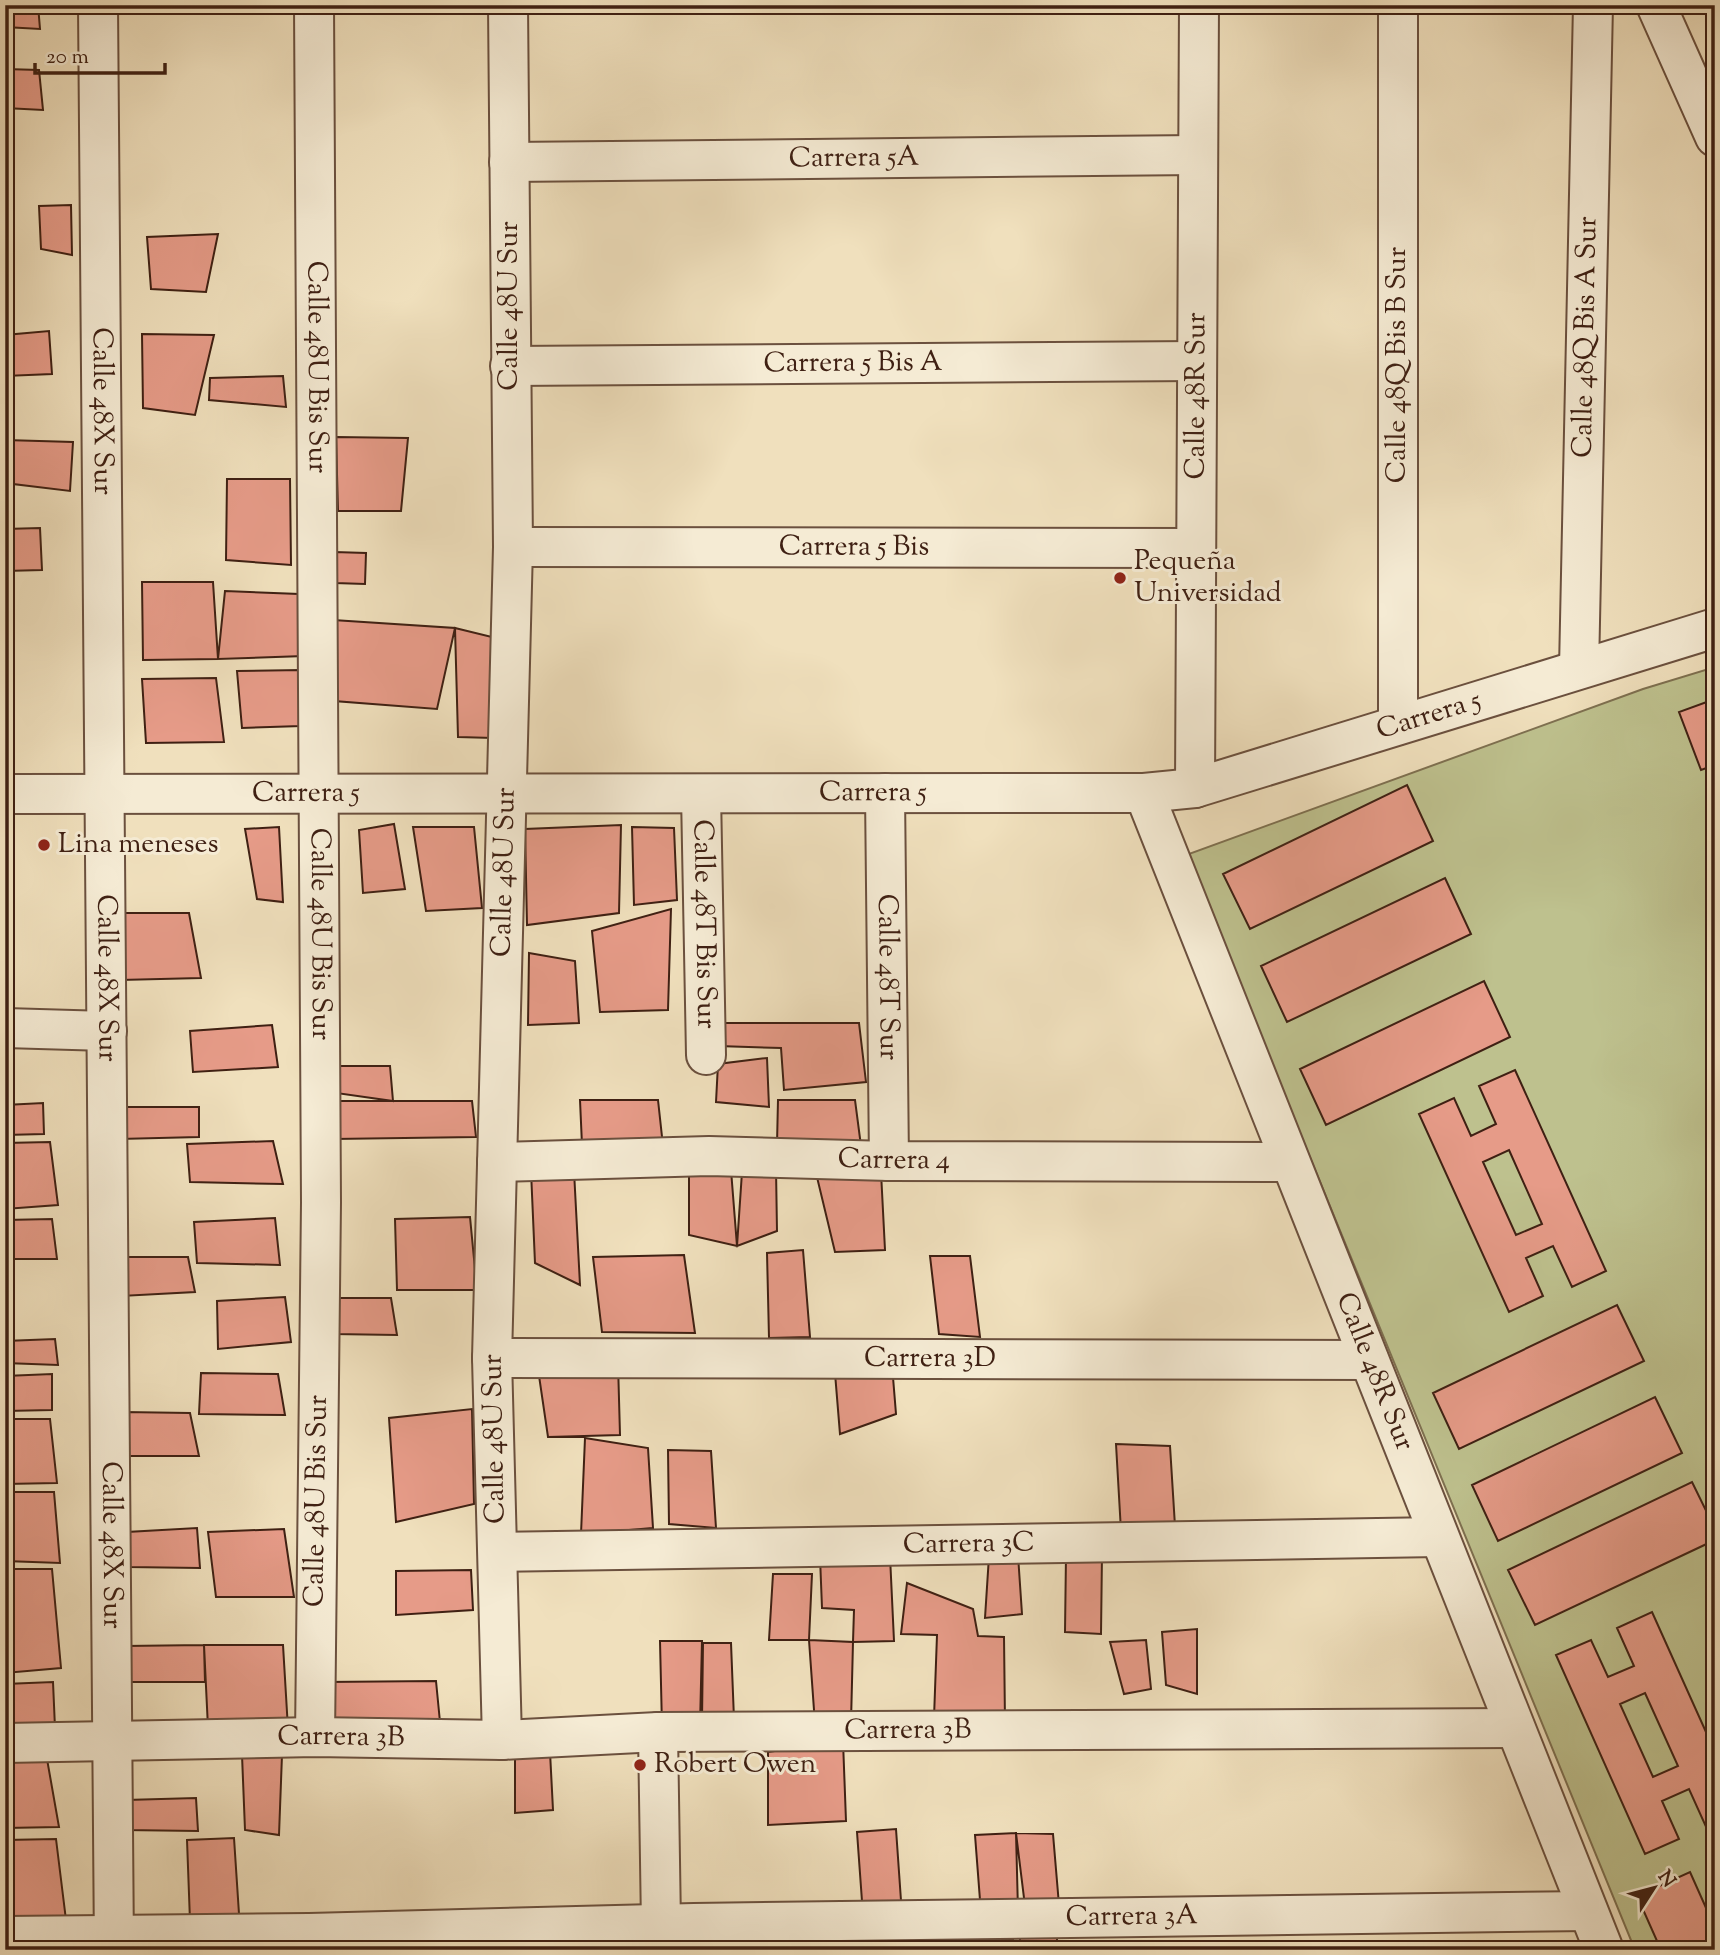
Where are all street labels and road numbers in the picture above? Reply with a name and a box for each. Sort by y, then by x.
street label: Carrera 5A [789,138,920,179]
street label: Calle 48Q Bis A Sur [1563,215,1609,458]
street label: Calle 48U Sur [490,221,530,391]
street label: Calle 48Q Bis B Sur [1378,246,1418,483]
street label: Calle 48U Bis Sur [295,261,337,474]
street label: Calle 48R Sur [1177,312,1217,480]
street label: Calle 48X Sur [81,327,122,495]
street label: Carrera 5 Bis A [763,343,943,384]
street label: Carrera 5 Bis [779,527,929,568]
street label: Carrera 5 [1372,681,1487,751]
street label: Carrera 5 [819,773,927,813]
street label: Carrera 5 [252,774,360,814]
street label: Calle 48U Sur [482,786,527,958]
street label: Calle 48T Bis Sur [681,819,725,1029]
street label: Calle 48U Bis Sur [299,828,340,1041]
street label: Calle 48T Sur [866,893,908,1061]
street label: Calle 48X Sur [85,894,127,1062]
street label: Carrera 4 [837,1140,950,1181]
street label: Calle 48R Sur [1325,1287,1424,1457]
street label: Carrera 3D [864,1339,996,1379]
street label: Calle 48U Sur [474,1353,516,1524]
street label: Calle 48U Bis Sur [295,1394,339,1607]
street label: Calle 48X Sur [90,1461,131,1629]
street label: Carrera 3C [903,1523,1035,1566]
street label: Carrera 3B [844,1711,971,1751]
street label: Carrera 3B [277,1717,405,1758]
street label: Carrera 3A [1065,1896,1198,1938]

